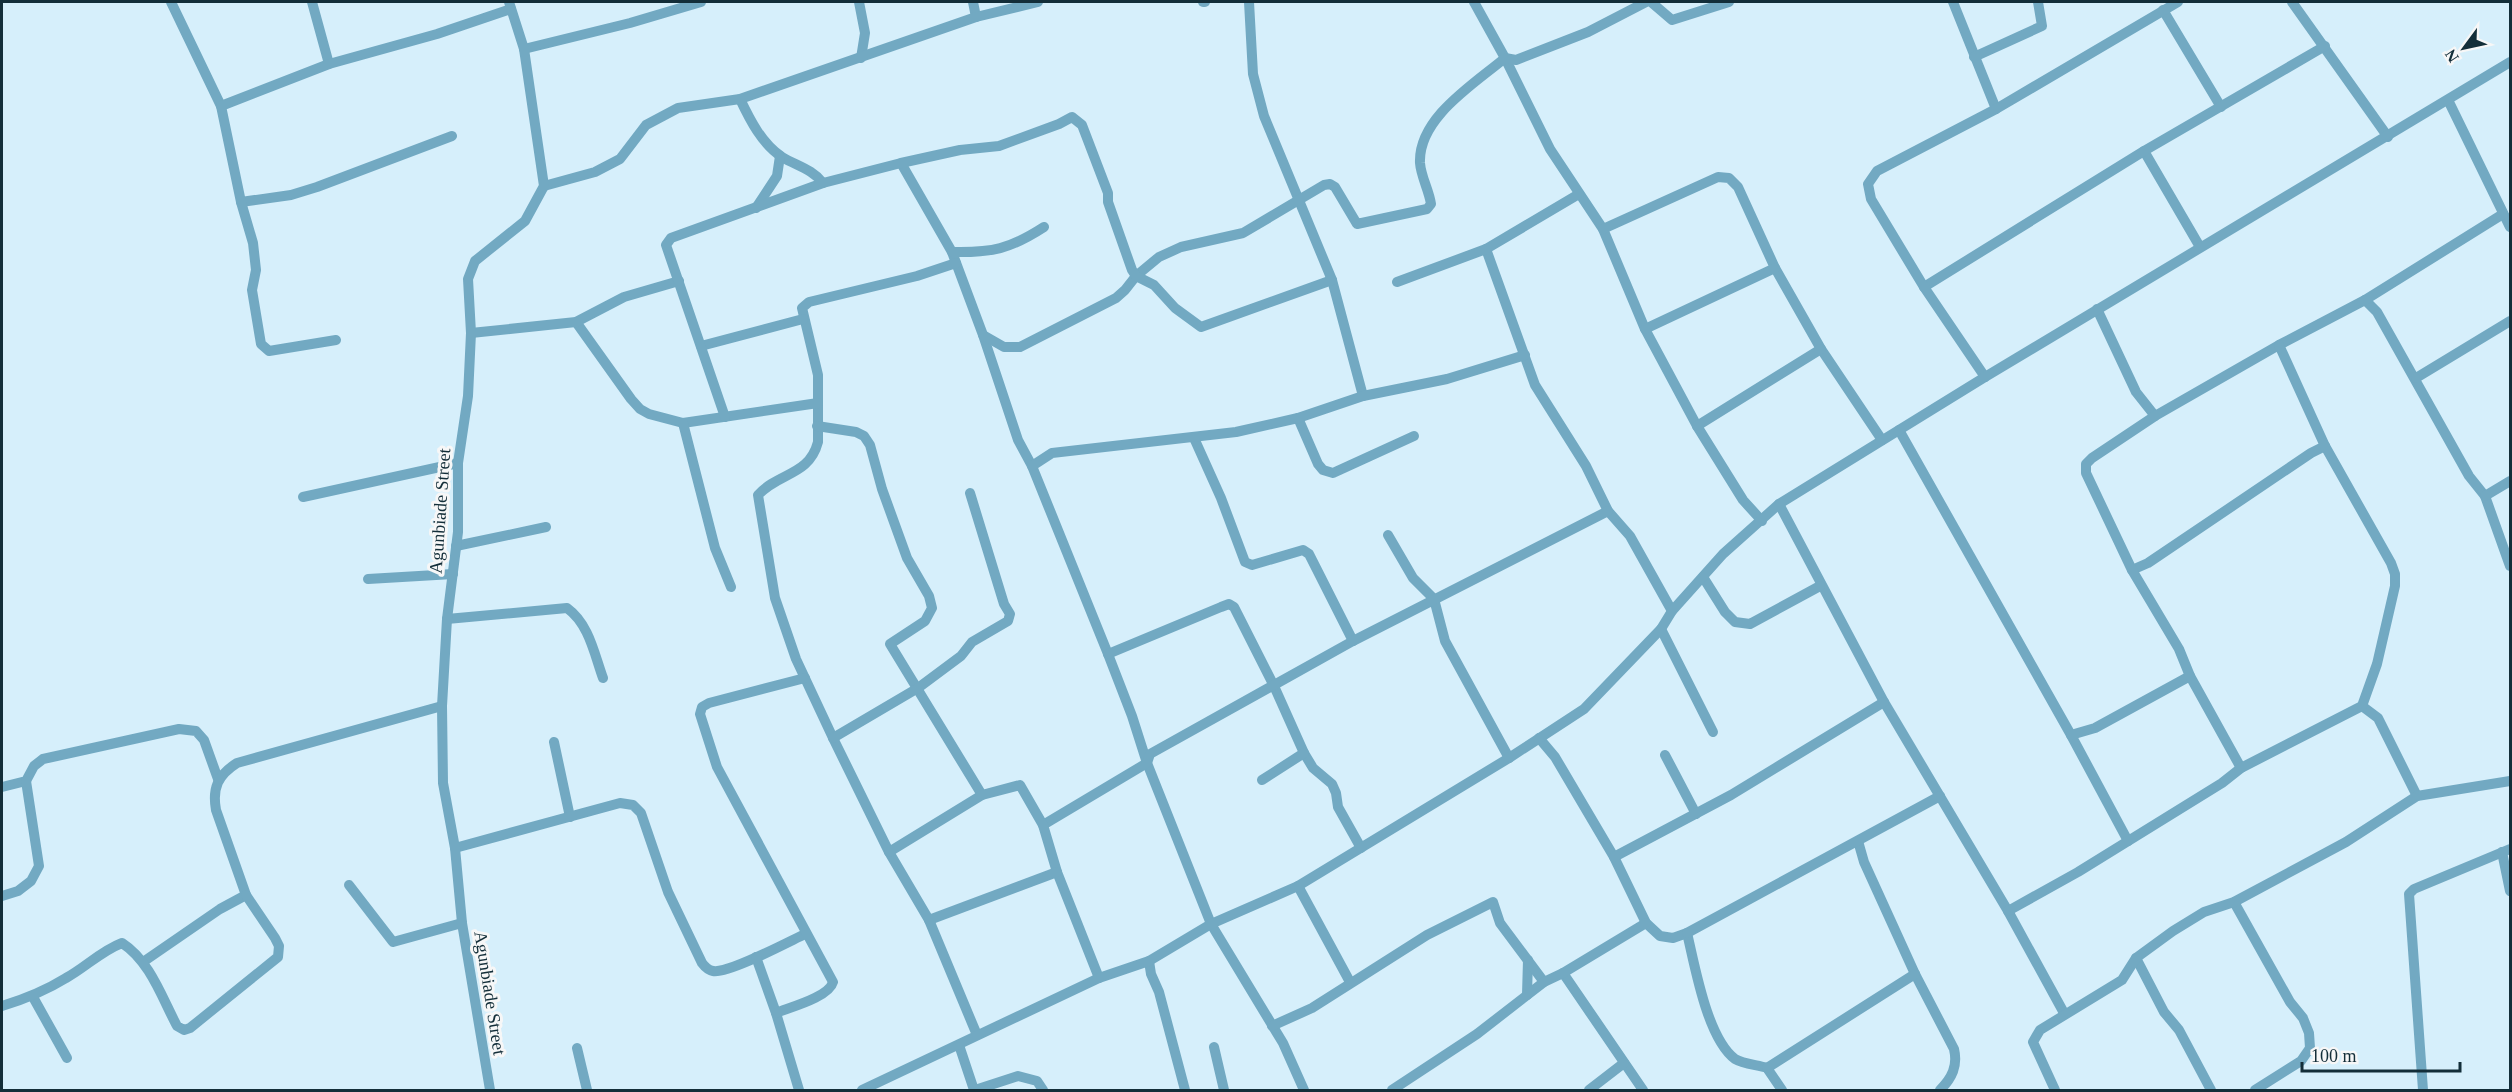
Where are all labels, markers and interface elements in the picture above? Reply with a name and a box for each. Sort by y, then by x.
north arrow [2434,18,2494,78]
text: N [2441,46,2462,65]
street label: Agunbiade Street [426,448,454,574]
street label: Agunbiade Street [470,929,510,1057]
scale bar [2302,1035,2460,1073]
text: 100 m [2311,1046,2357,1066]

